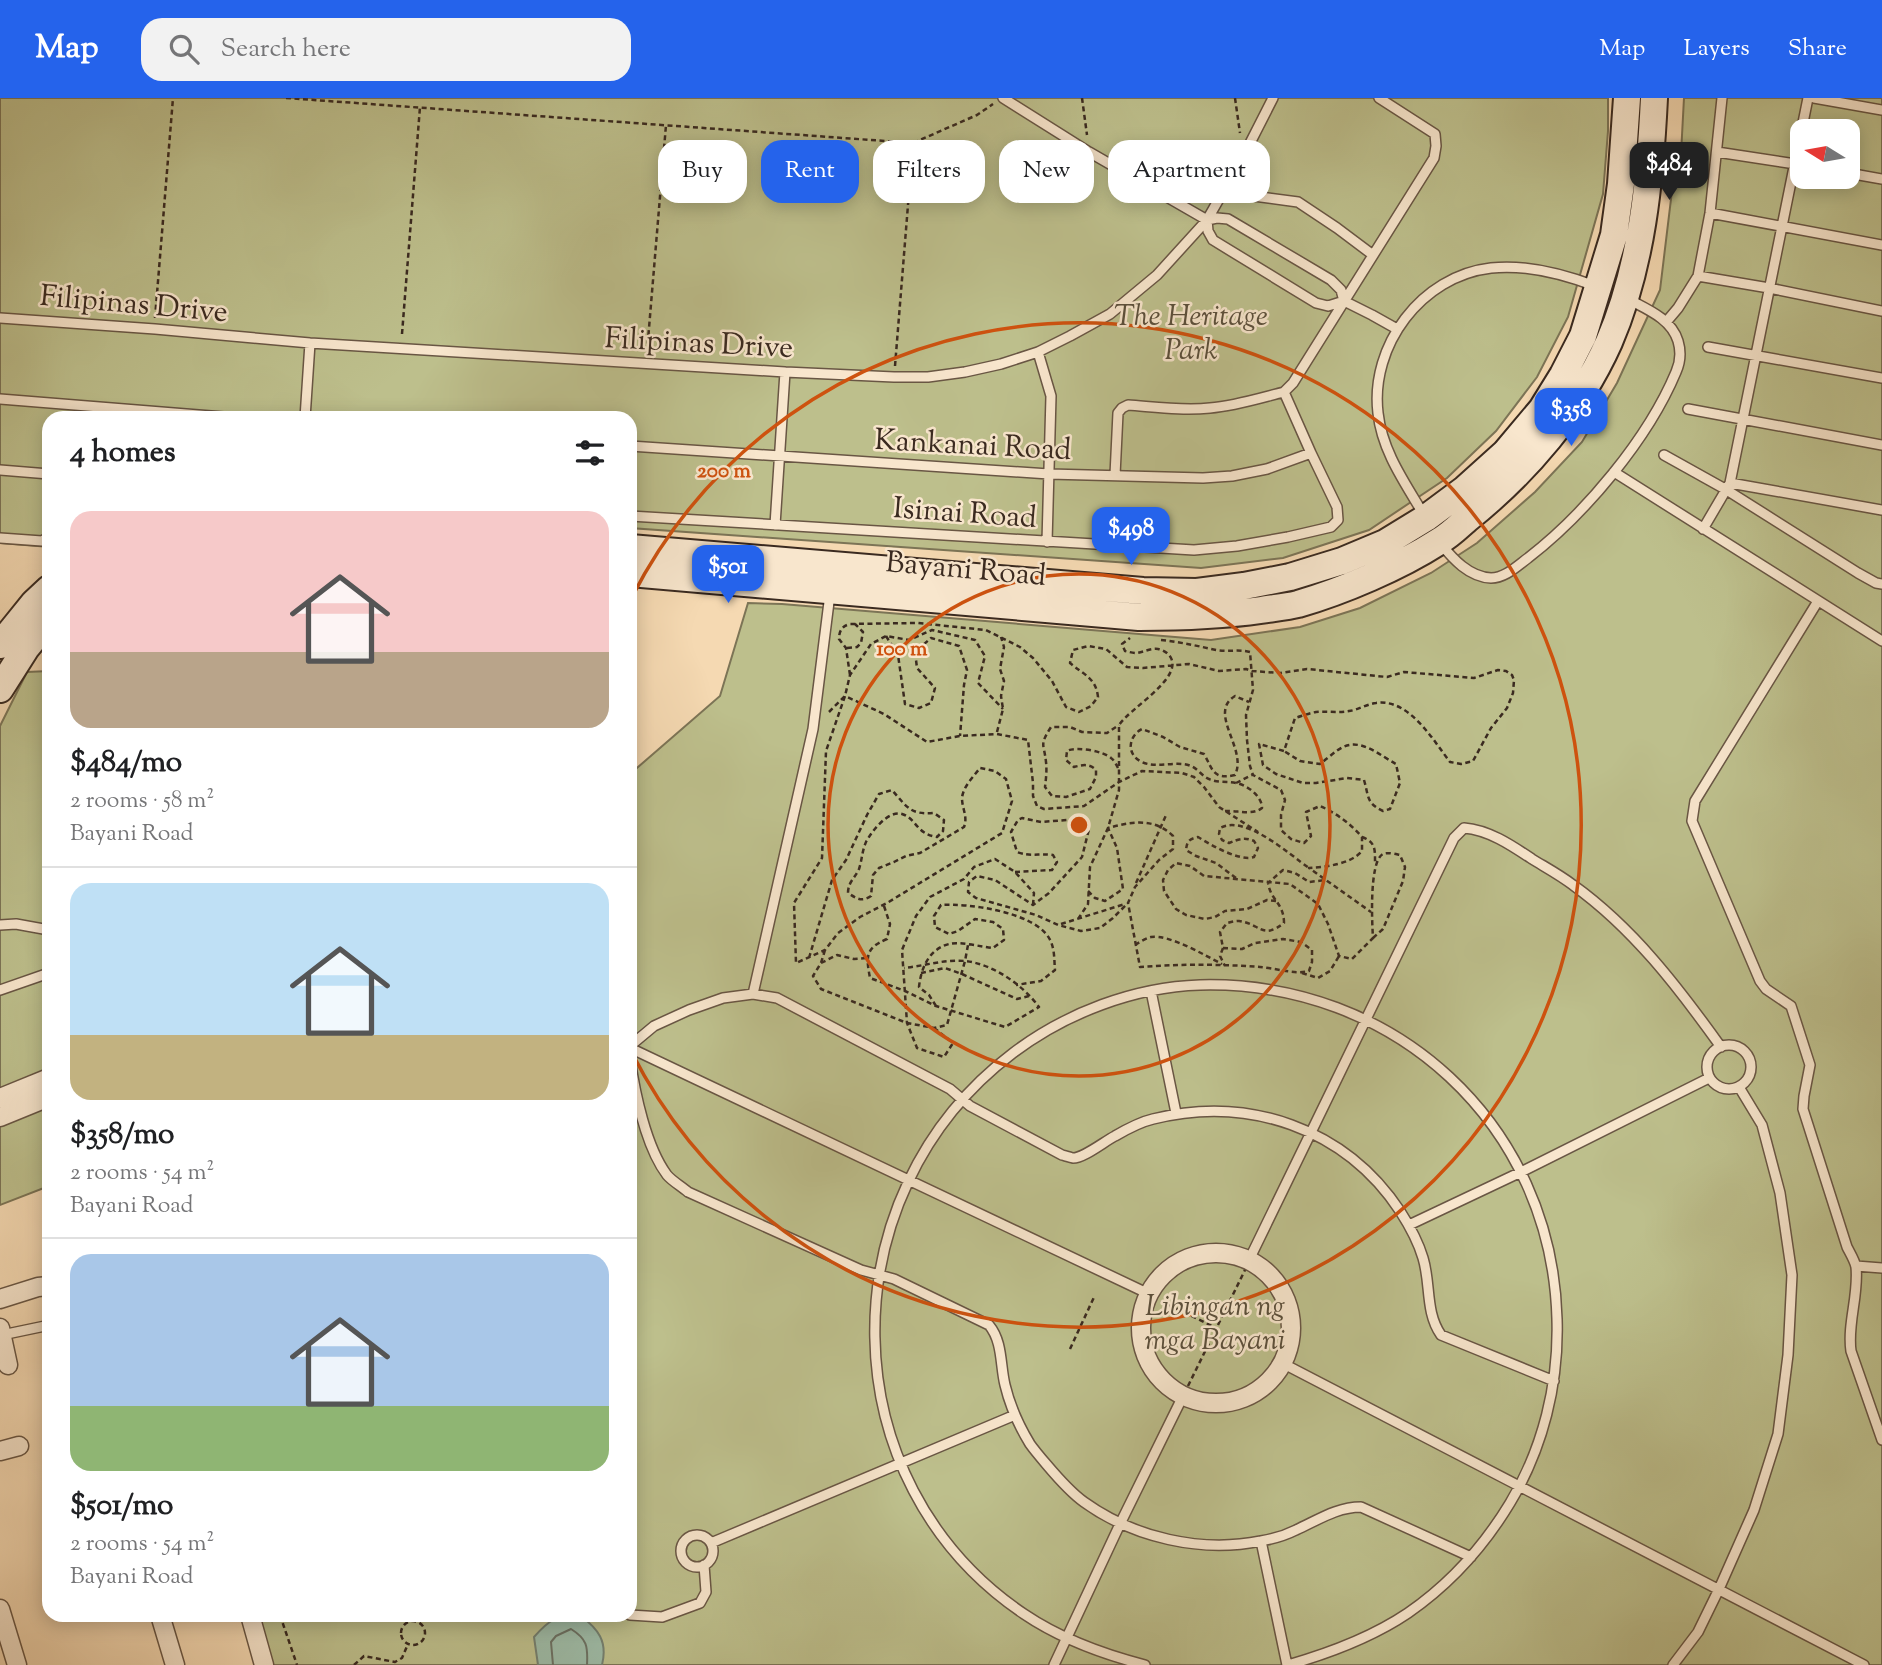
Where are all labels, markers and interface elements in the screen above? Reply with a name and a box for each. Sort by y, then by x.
search box [141,18,631,81]
text: Map [35,25,99,73]
icon: search [165,30,203,68]
text: Search here [221,31,351,68]
text: Map [1599,32,1645,66]
text: Layers [1683,32,1750,66]
text: Share [1788,32,1847,66]
north arrow [1790,119,1860,189]
map controls [1790,119,1860,189]
chip: Buy [658,140,747,203]
chip: Rent [761,140,859,203]
chip: Filters [873,140,985,203]
chip: New [999,140,1094,203]
chip: Apartment [1108,140,1270,203]
pin: $484 [1628,142,1710,202]
text: $484 [1646,148,1692,181]
street label: Filipinas Drive [38,276,230,335]
park label: The Heritage Park [1114,296,1268,373]
street label: Filipinas Drive [604,318,794,371]
pin: $358 [1530,388,1612,448]
text: $358 [1551,394,1591,427]
street label: Kankanai Road [873,420,1073,473]
text: 4 homes [70,432,176,475]
icon: filters [571,434,609,472]
text: 200 m [697,457,752,487]
street label: Isinai Road [891,488,1038,541]
pin: $498 [1090,508,1172,567]
text: $498 [1108,513,1154,546]
street label: Bayani Road [884,542,1048,599]
pin: $501 [687,546,769,605]
text: $501 [708,551,748,584]
icon: home [277,556,403,682]
text: 100 m [877,635,928,665]
text: $484/mo [70,742,182,785]
text: 2 rooms · 58 m² [70,785,214,818]
centre of rings [1067,813,1091,837]
text: Bayani Road [70,818,194,851]
icon: home [277,928,403,1054]
text: $358/mo [70,1114,174,1157]
text: 2 rooms · 54 m² [70,1157,214,1190]
text: Bayani Road [70,1190,194,1223]
park label: Libingan ng mga Bayani [1145,1286,1286,1363]
icon: home [277,1299,403,1425]
text: $501/mo [70,1485,173,1528]
text: 2 rooms · 54 m² [70,1528,214,1561]
text: Bayani Road [70,1561,194,1594]

